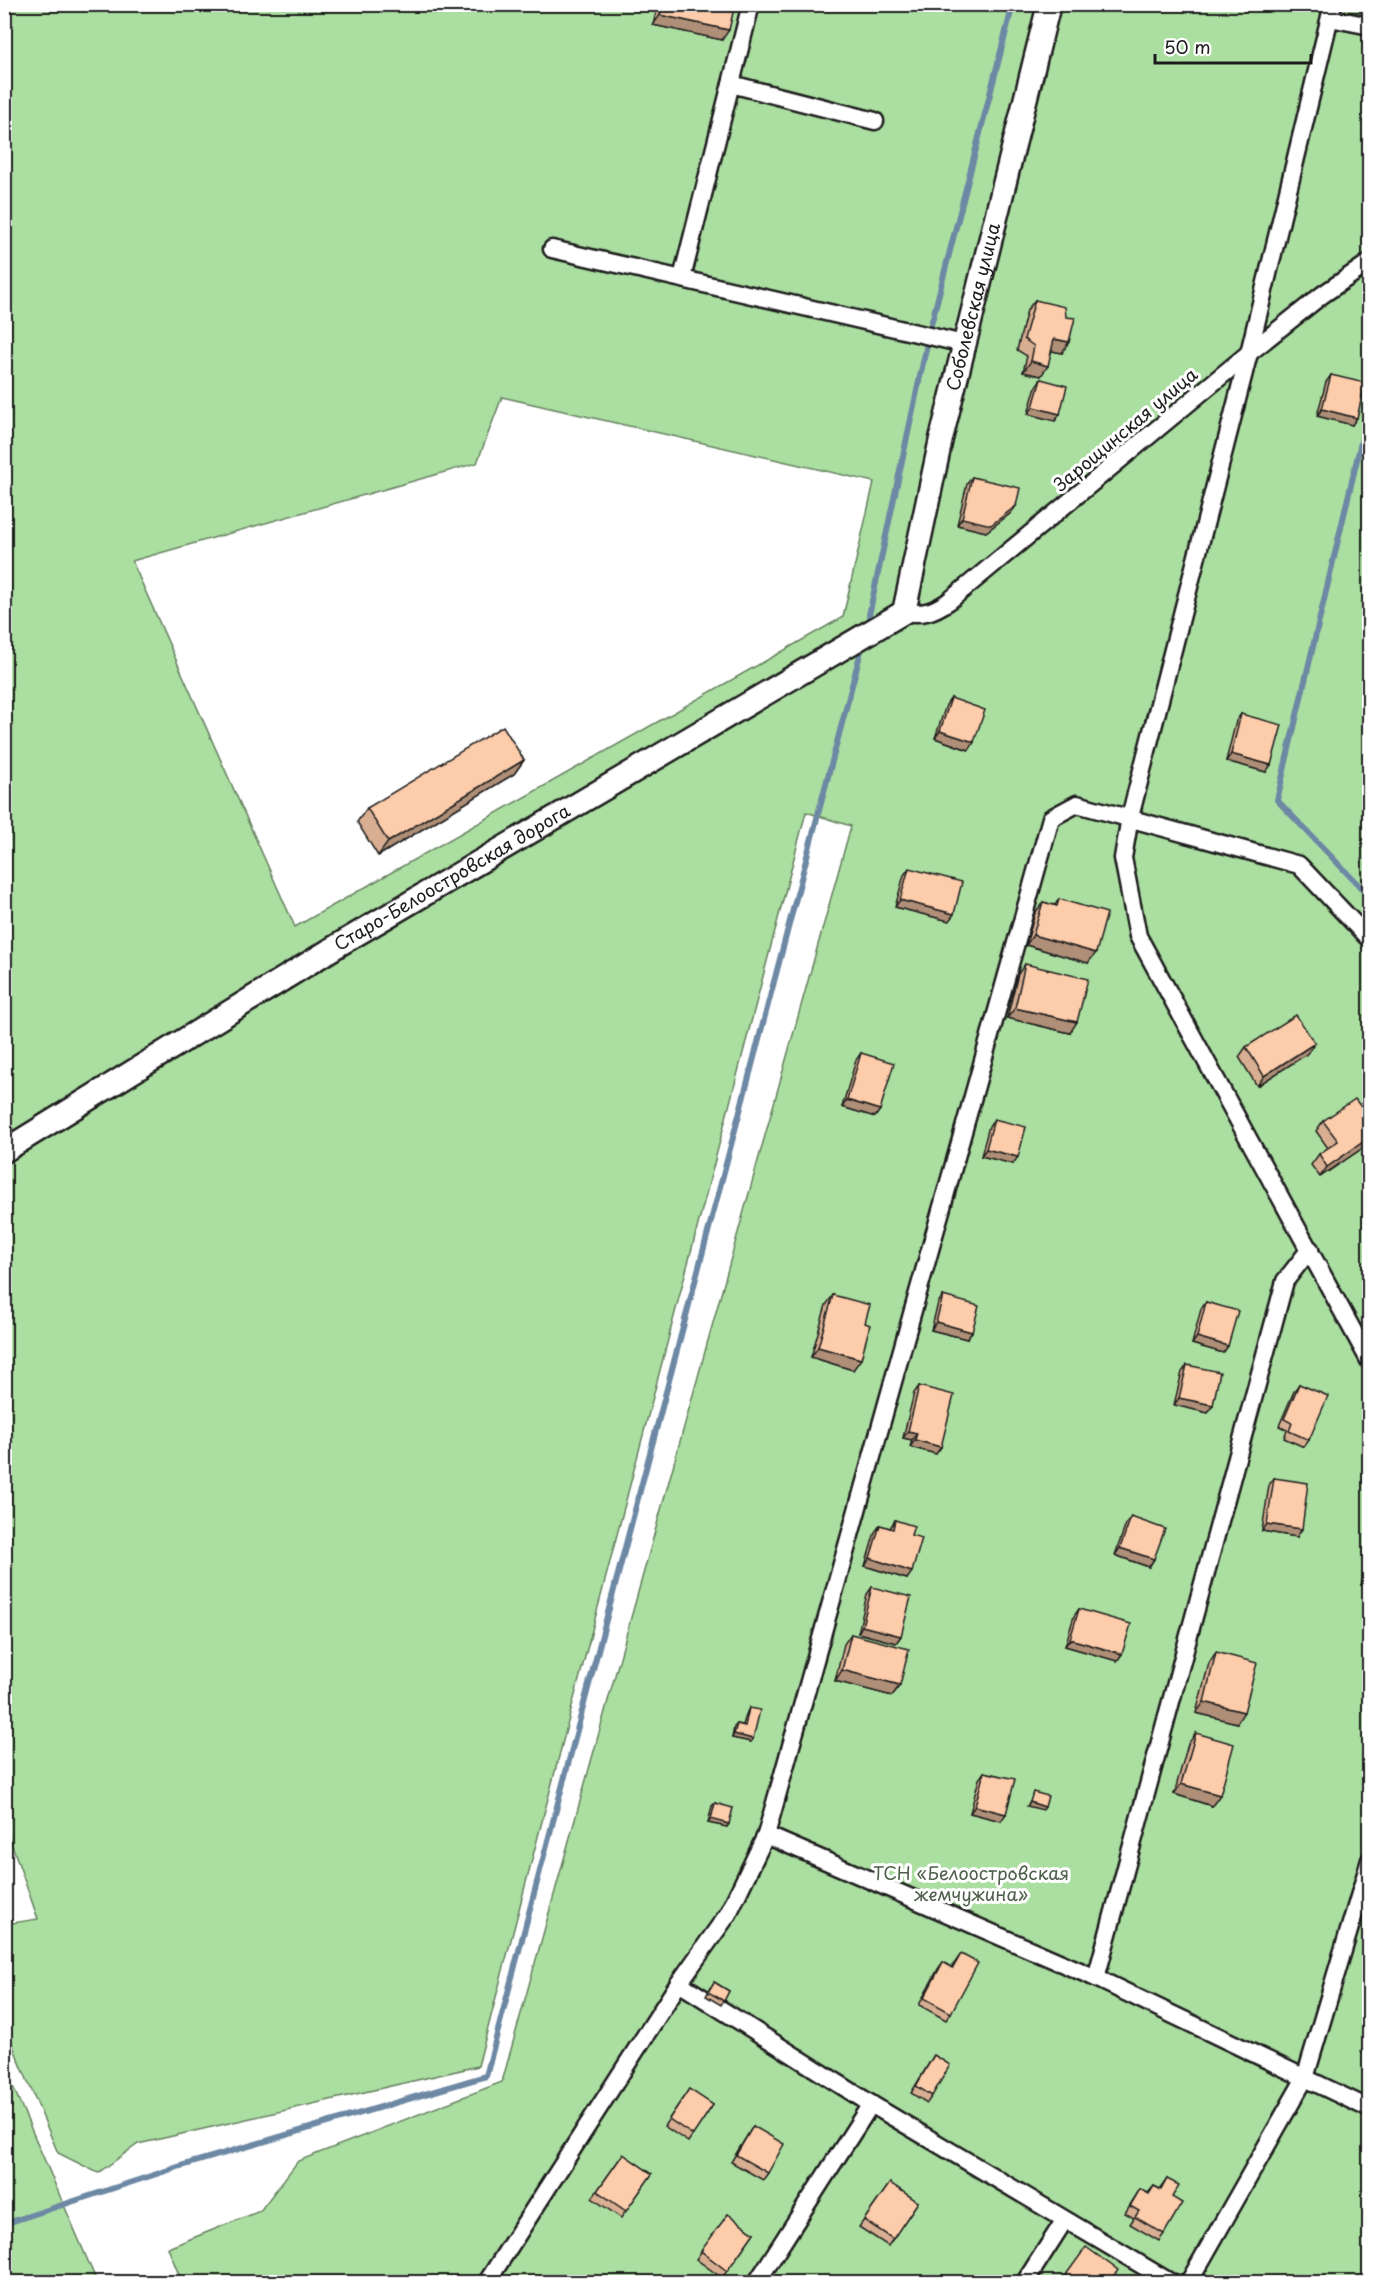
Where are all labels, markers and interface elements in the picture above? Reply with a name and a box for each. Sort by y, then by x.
scale bar [1155,27,1311,65]
text: 50 m [1164,33,1211,60]
street label: Соболевская улица [938,219,1006,394]
street label: Зарощинская улица [1047,360,1203,497]
street label: Старо-Белоостровская дорога [328,796,575,957]
park label: ТСН «Белоостровская жемчужина» [873,1859,1069,1907]

